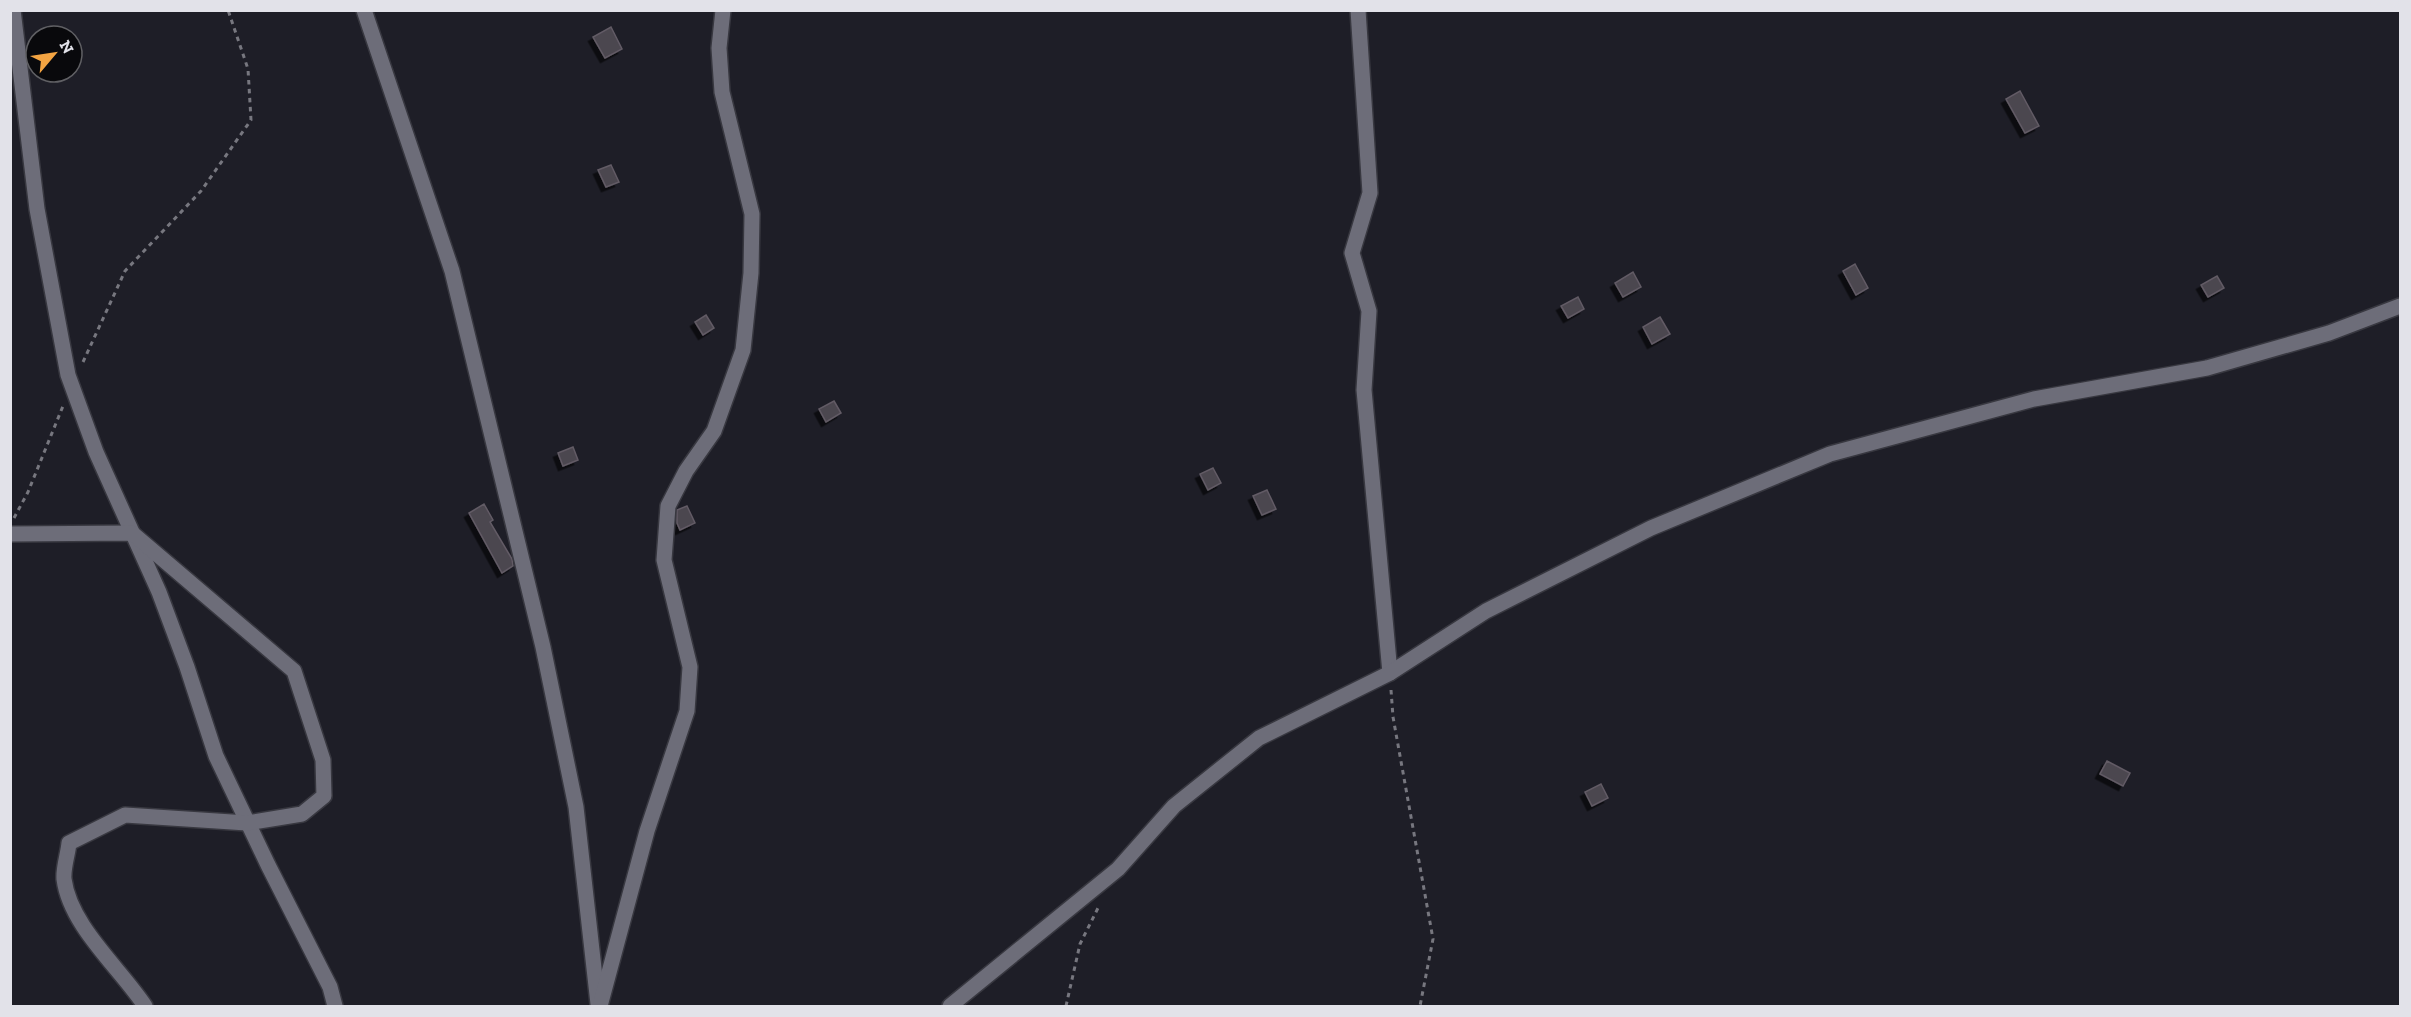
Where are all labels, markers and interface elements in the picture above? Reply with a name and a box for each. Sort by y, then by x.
north arrow [24,24,84,84]
text: N [55,37,78,57]

